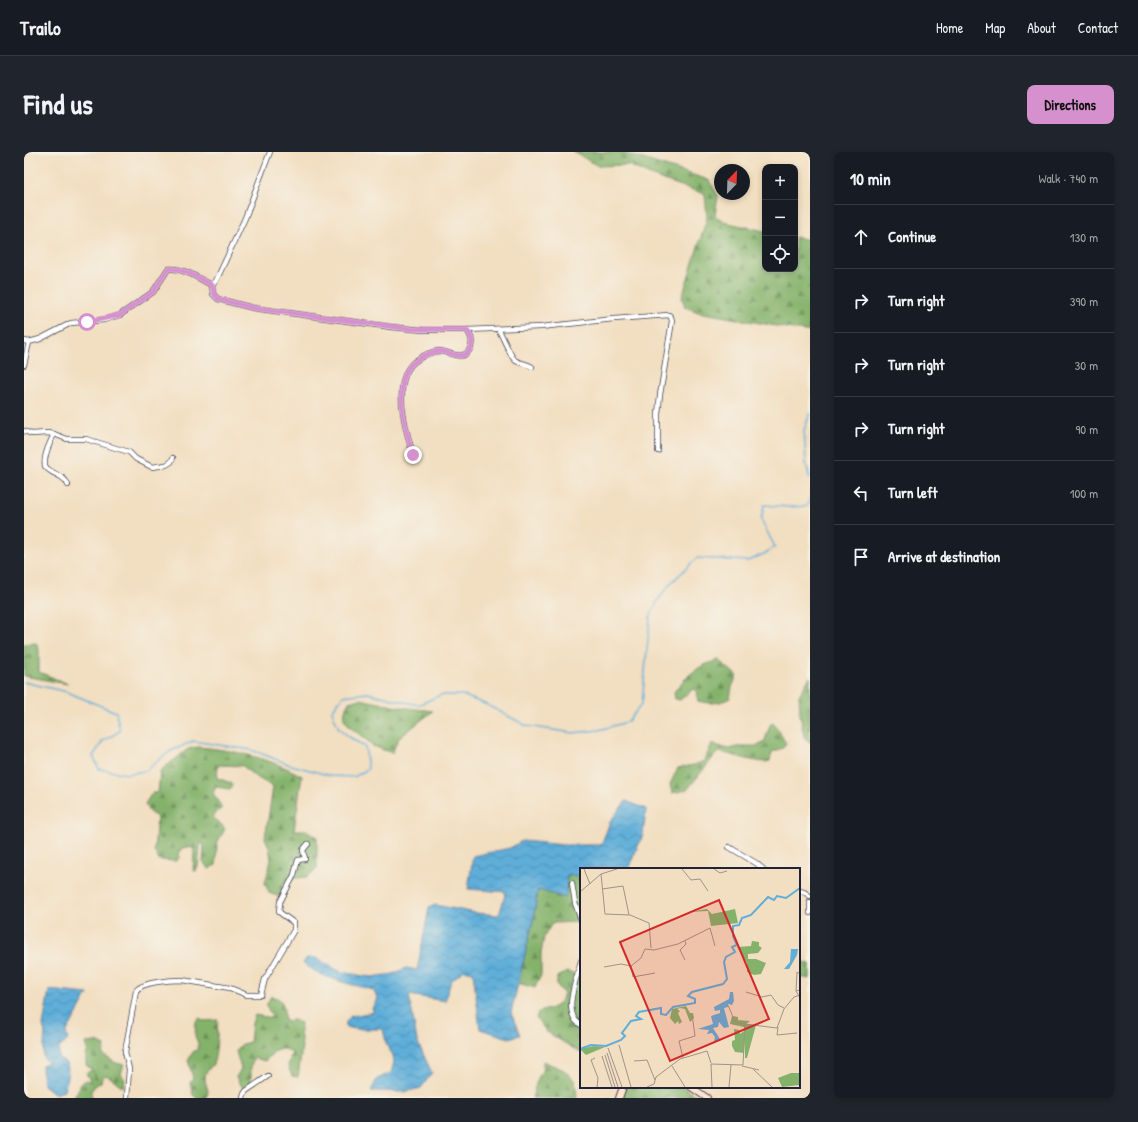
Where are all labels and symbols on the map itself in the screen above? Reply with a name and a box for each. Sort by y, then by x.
north arrow [714,164,750,200]
route start [78,313,96,331]
route end [404,446,422,464]
inset map [580,868,800,1088]

